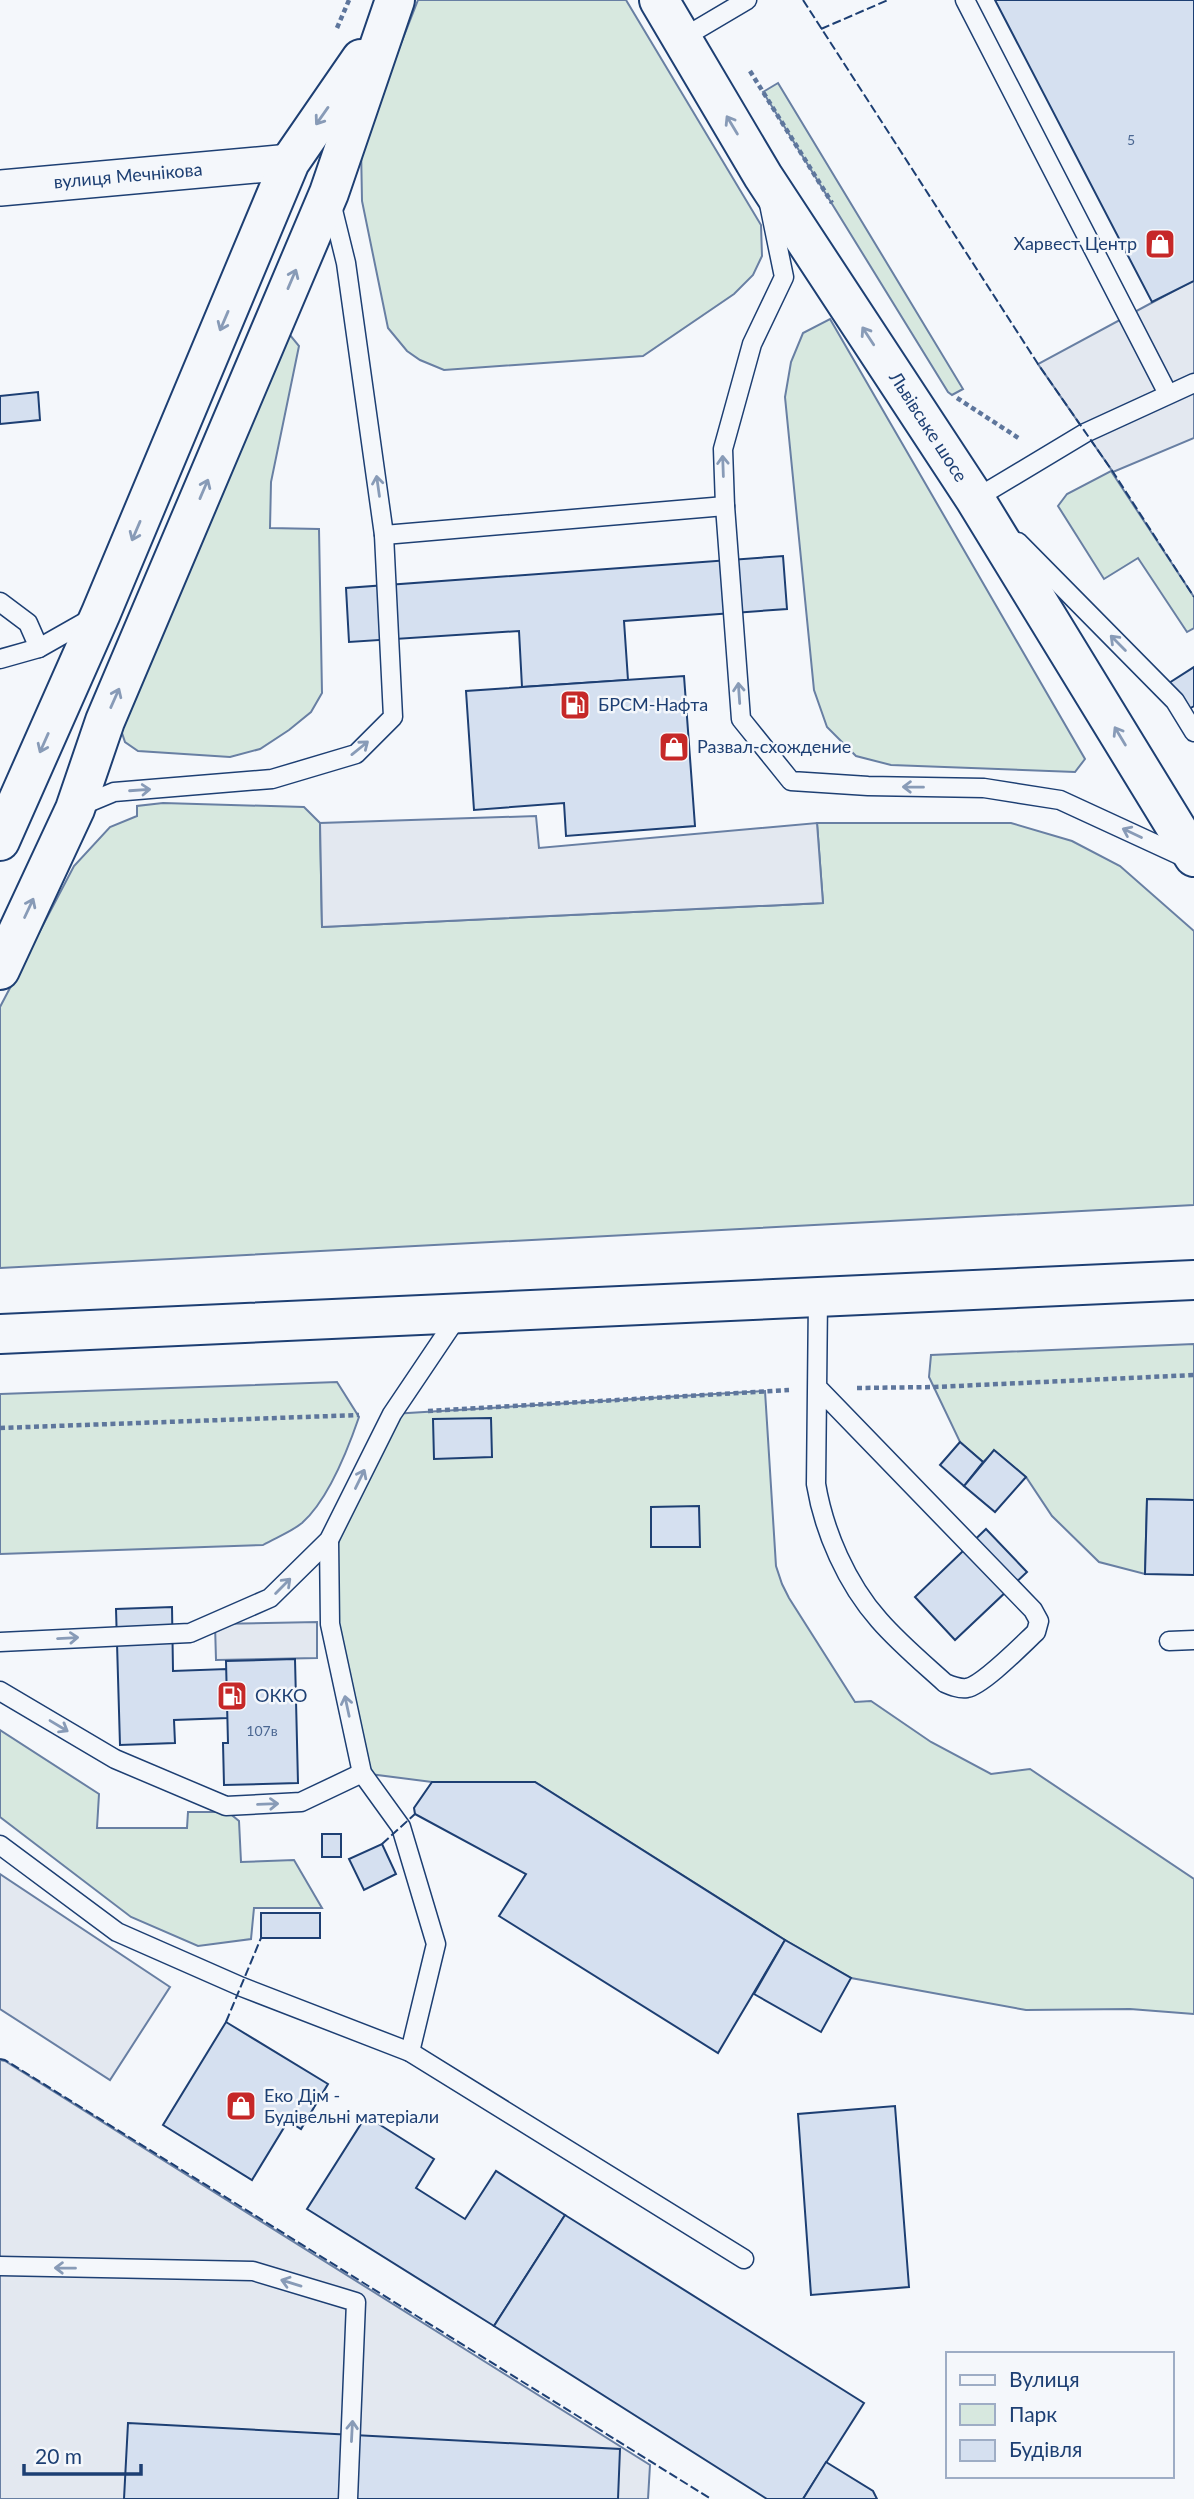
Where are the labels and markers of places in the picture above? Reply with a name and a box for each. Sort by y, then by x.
shop icon: Харвест Центр [1143,227,1177,261]
place label: Харвест Центр [1013,232,1137,254]
fuel station icon: БРСМ-Нафта [558,688,592,722]
place label: БРСМ-Нафта [598,693,708,715]
shop icon: Развал-схождение [657,730,691,764]
place label: Развал-схождение [697,735,851,757]
fuel station icon: ОККО [215,1679,249,1713]
place label: ОККО [255,1684,307,1706]
place label: Еко Дім - Будівельні матеріали [264,2084,439,2127]
shop icon: Еко Дім - Будівельні матеріали [224,2089,258,2123]

